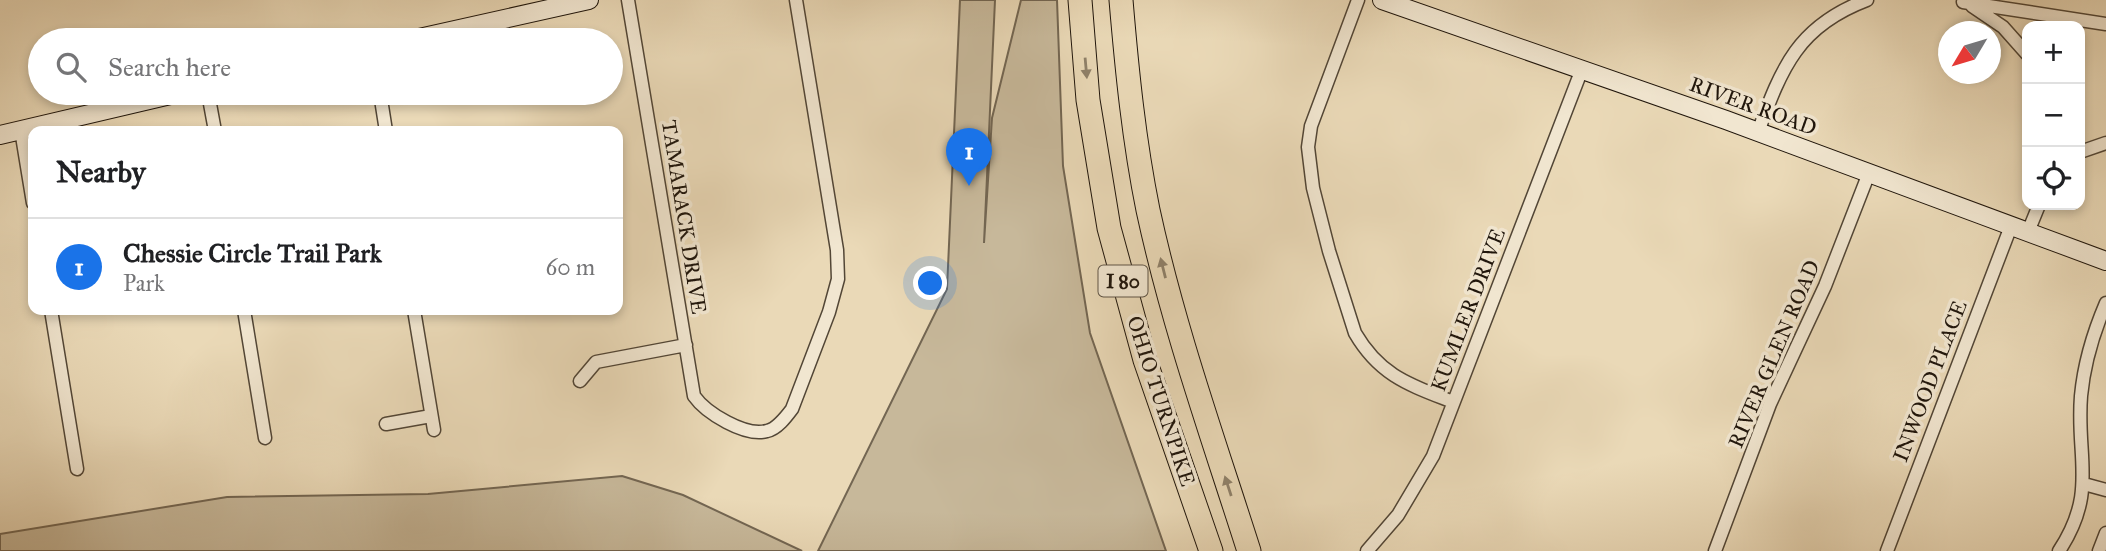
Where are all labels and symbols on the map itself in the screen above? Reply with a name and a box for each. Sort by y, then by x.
north arrow [1938,21,2001,84]
one-way arrow [1081,57,1092,79]
street label: RIVER ROAD [1686,71,1820,141]
street label: TAMARACK DRIVE [656,118,712,316]
pin: 1 [946,128,992,186]
street label: KUMLER DRIVE [1425,225,1511,395]
street label: RIVER GLEN ROAD [1723,256,1825,452]
one-way arrow [1157,257,1168,279]
your location [913,266,947,300]
road number: I 80 [1098,266,1148,296]
street label: INWOOD PLACE [1887,297,1973,465]
street label: OHIO TURNPIKE [1121,312,1201,490]
one-way arrow [1222,475,1233,496]

